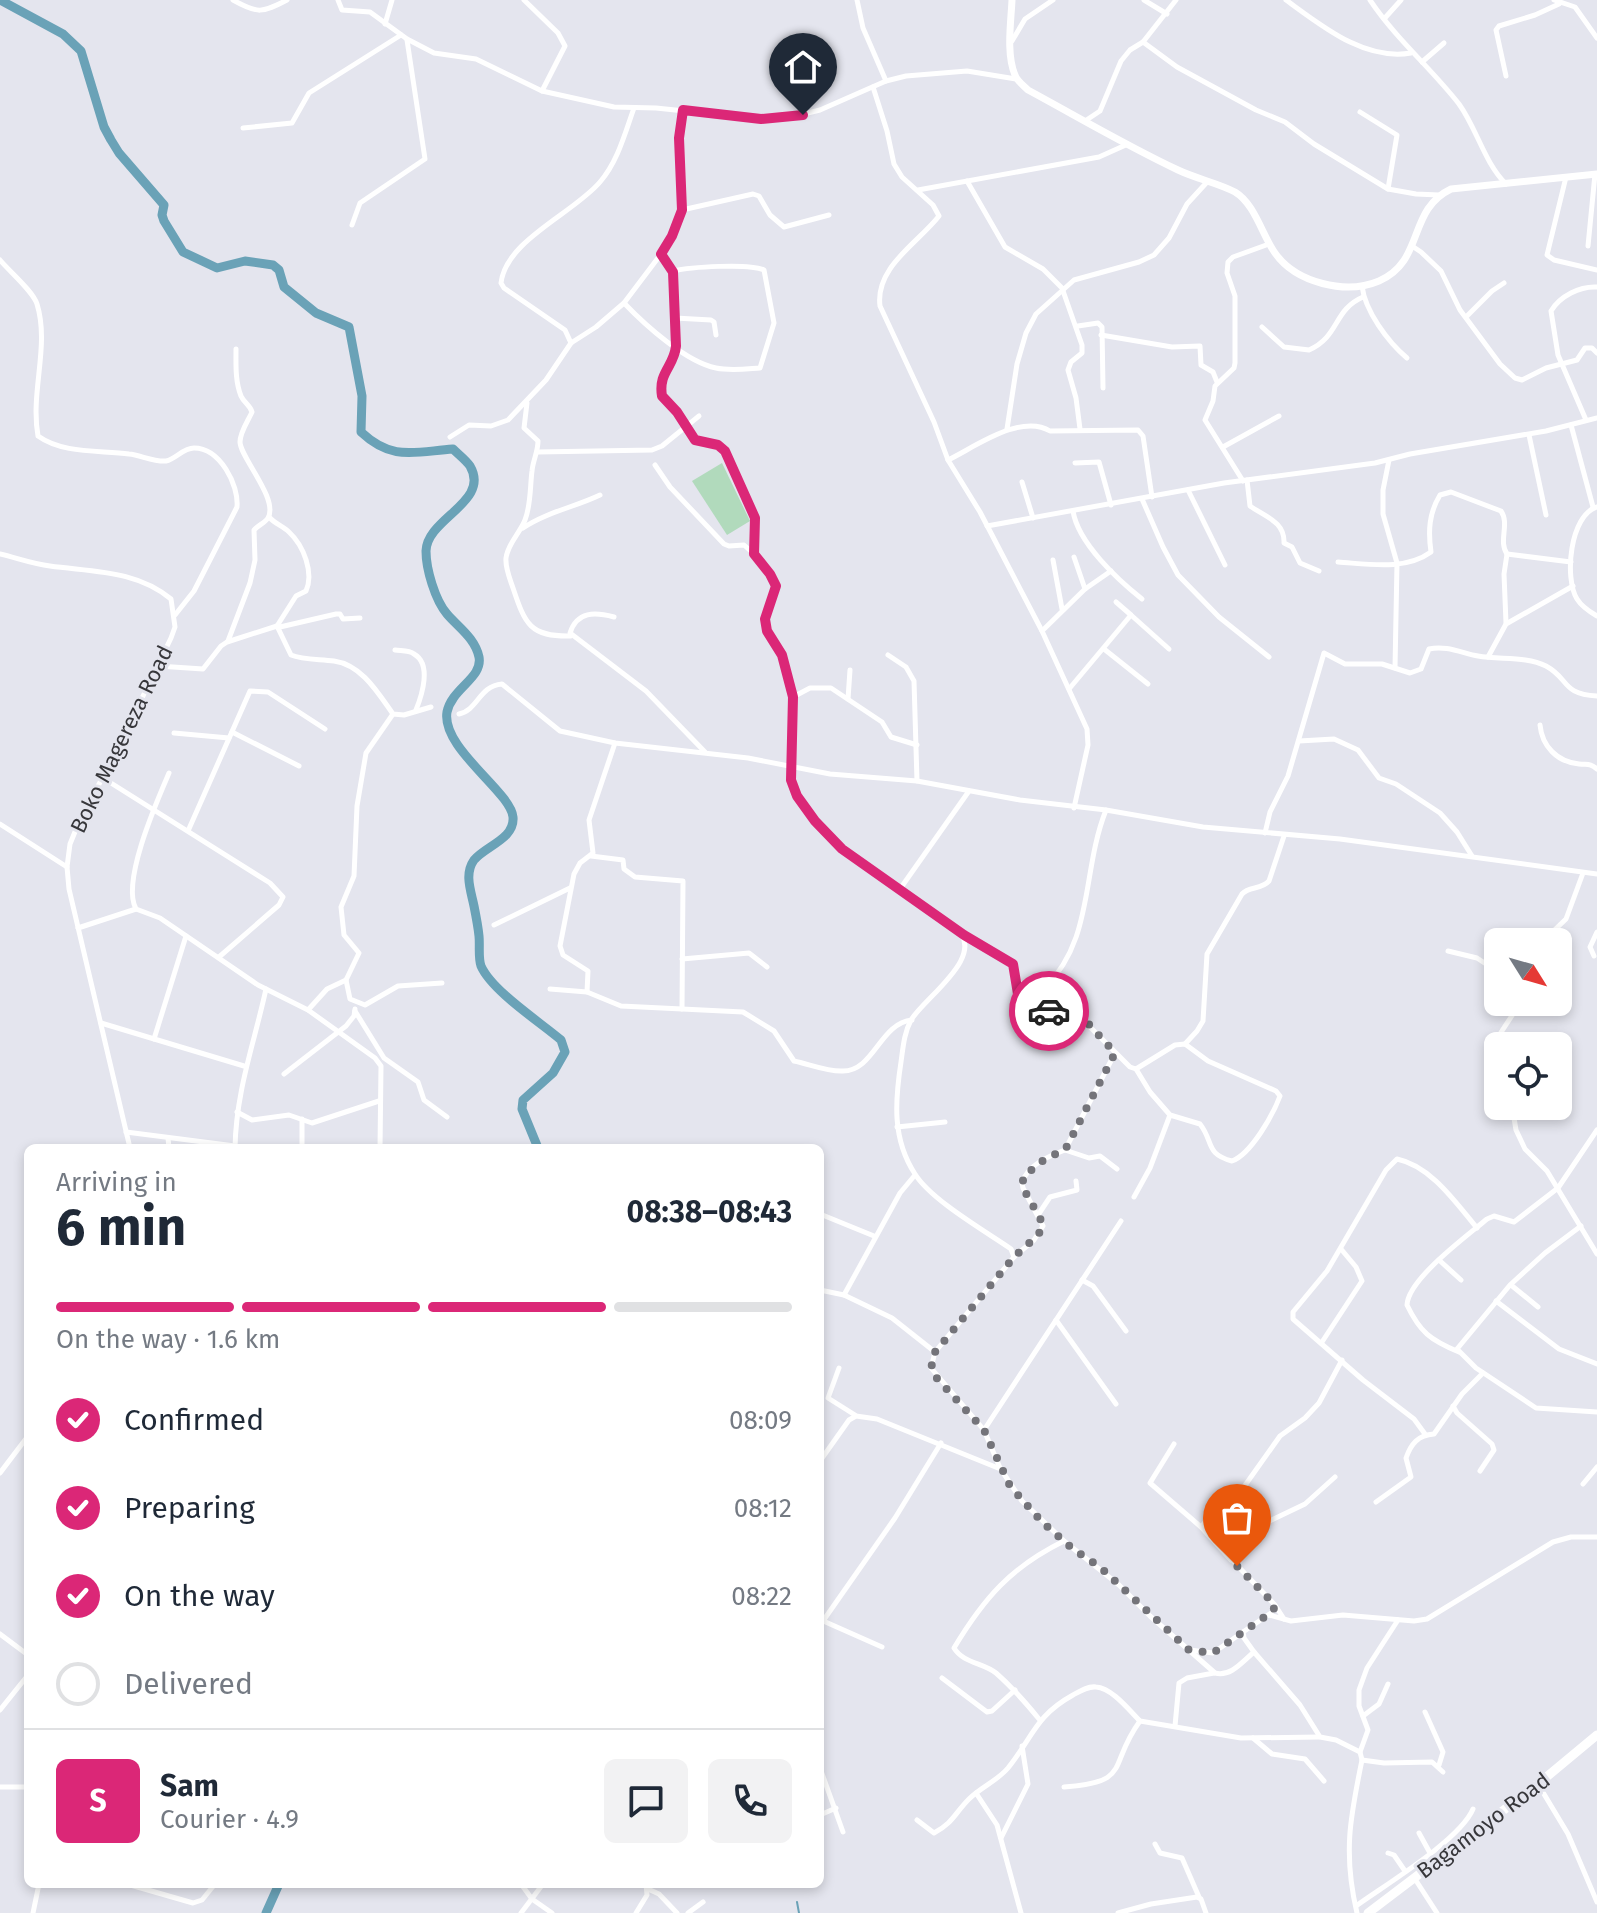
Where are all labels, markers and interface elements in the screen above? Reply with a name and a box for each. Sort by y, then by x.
pin [769,33,837,115]
icon: home [781,45,825,89]
street label: Boko Magereza Road [64,641,179,837]
north arrow [1484,928,1572,1016]
map controls [1484,928,1572,1120]
courier [1009,971,1089,1051]
icon: car [1027,989,1071,1033]
button: locate [1484,1032,1572,1120]
text: Arriving in [56,1167,177,1198]
text: 08:38–08:43 [627,1194,792,1230]
text: 6 min [56,1196,186,1259]
text: On the way · 1.6 km [56,1324,280,1355]
icon: check [56,1398,100,1442]
text: Confirmed [124,1402,264,1438]
text: 08:09 [729,1405,792,1436]
pin [1203,1484,1271,1566]
icon: check [56,1486,100,1530]
text: Preparing [124,1490,255,1526]
text: 08:12 [734,1493,792,1524]
icon: bag [1215,1496,1259,1540]
icon: check [56,1574,100,1618]
text: On the way [124,1578,275,1614]
text: 08:22 [731,1581,792,1612]
text: Delivered [124,1666,253,1702]
button: chat [604,1759,688,1843]
button: phone [708,1759,792,1843]
street label: Bagamoyo Road [1411,1767,1555,1884]
text: Sam [160,1768,219,1804]
text: S [89,1783,107,1819]
text: Courier · 4.9 [160,1804,299,1835]

